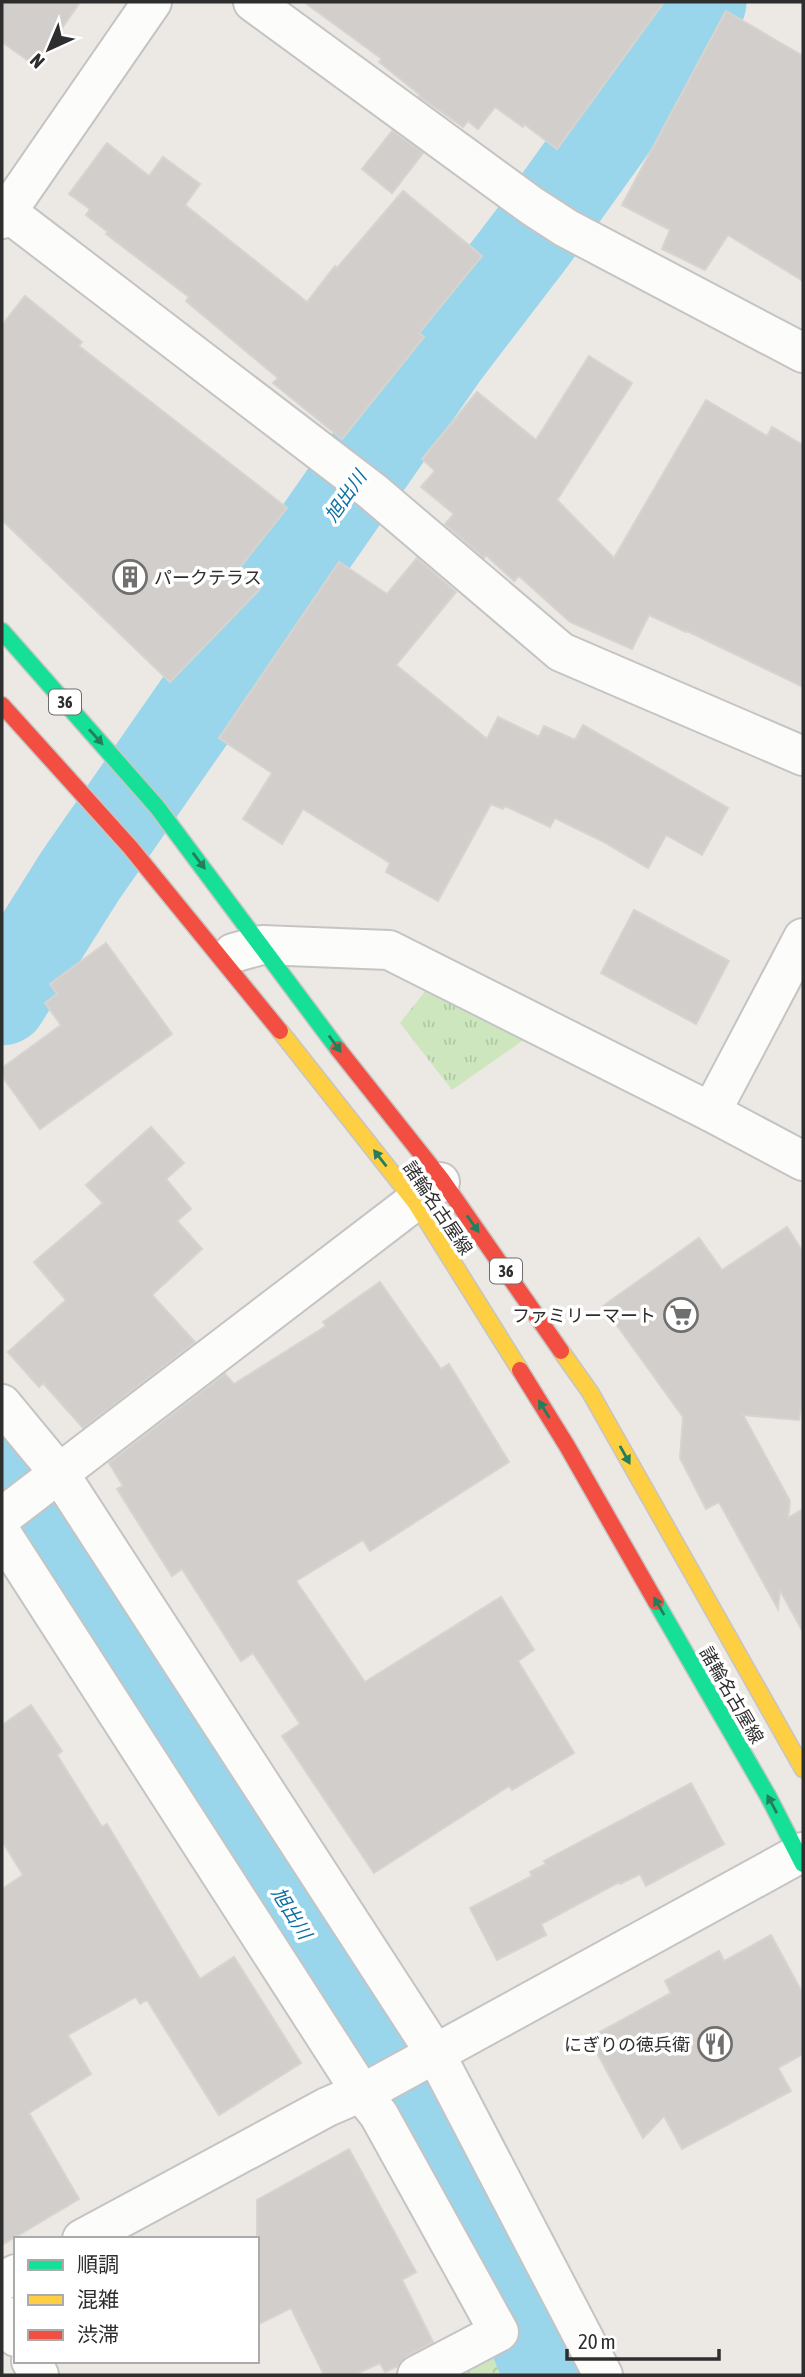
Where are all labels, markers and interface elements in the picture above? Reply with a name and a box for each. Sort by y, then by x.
north arrow [14,14,84,84]
text: N [26,49,49,73]
water label: 旭出川 [320,465,372,526]
building icon: パークテラス [111,558,149,596]
place label: パークテラス [154,567,262,588]
road number: 36 [49,690,81,715]
one-way arrow [88,728,104,746]
one-way arrow [191,852,206,870]
one-way arrow [328,1034,342,1053]
one-way arrow [372,1149,387,1167]
street label: 諸輪名古屋線 [399,1157,477,1259]
one-way arrow [466,1215,480,1233]
road number: 36 [490,1259,522,1284]
supermarket icon: ファミリーマート [662,1296,700,1334]
place label: ファミリーマート [512,1305,656,1326]
one-way arrow [538,1400,551,1419]
one-way arrow [619,1445,631,1464]
one-way arrow [653,1596,665,1616]
street label: 諸輪名古屋線 [696,1643,768,1747]
one-way arrow [766,1793,778,1813]
water label: 旭出川 [268,1883,317,1945]
restaurant icon: にぎりの徳兵衛 [696,2025,734,2063]
place label: にぎりの徳兵衛 [564,2034,690,2055]
legend [14,2237,259,2363]
text: 順調 [77,2252,119,2276]
text: 混雑 [77,2287,119,2311]
scale bar [567,2318,719,2362]
text: 渋滞 [77,2322,119,2346]
text: 20 m [578,2329,616,2353]

